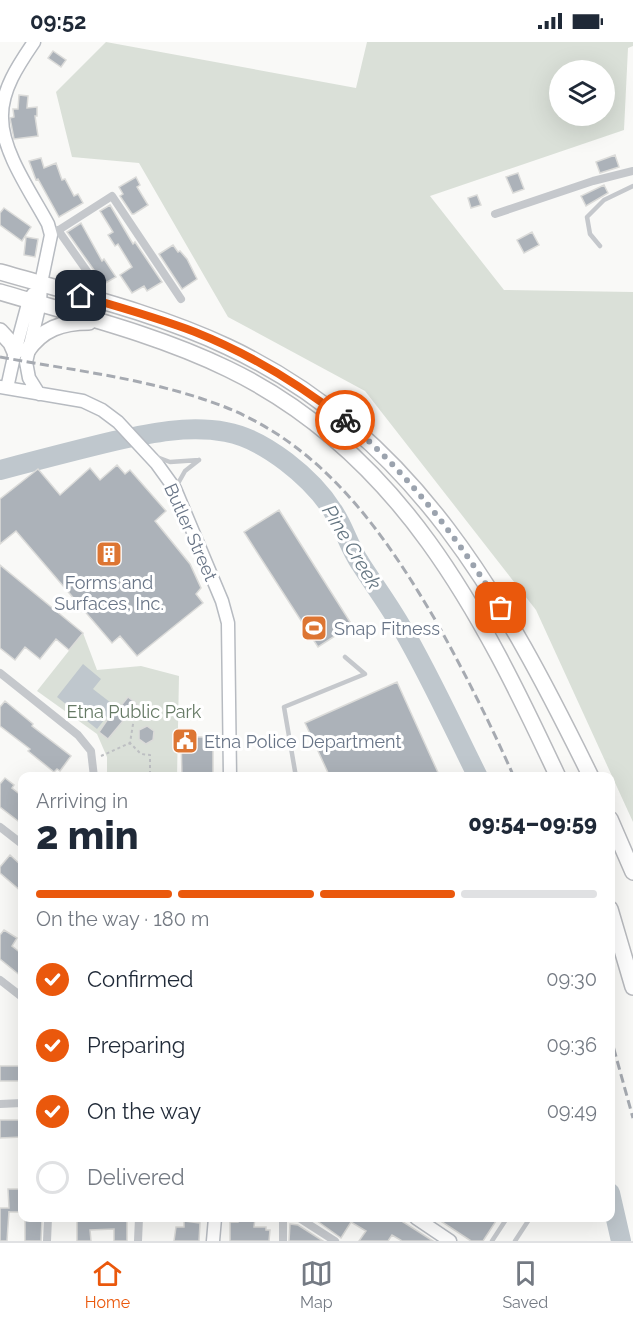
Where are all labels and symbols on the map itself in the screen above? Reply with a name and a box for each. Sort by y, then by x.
pin [55,270,106,321]
courier [315,390,375,450]
street label: Butler Street [160,480,222,584]
water label: Pine Creek [317,500,387,594]
building icon: Forms and Surfaces, Inc. [94,539,124,569]
place label: Forms and Surfaces, Inc. [54,572,164,614]
pin [475,582,526,633]
sports icon: Snap Fitness [299,613,329,643]
place label: Snap Fitness [334,618,440,639]
park label: Etna Public Park [67,701,202,722]
public building icon: Etna Police Department [170,726,200,756]
place label: Etna Police Department [204,731,402,752]

